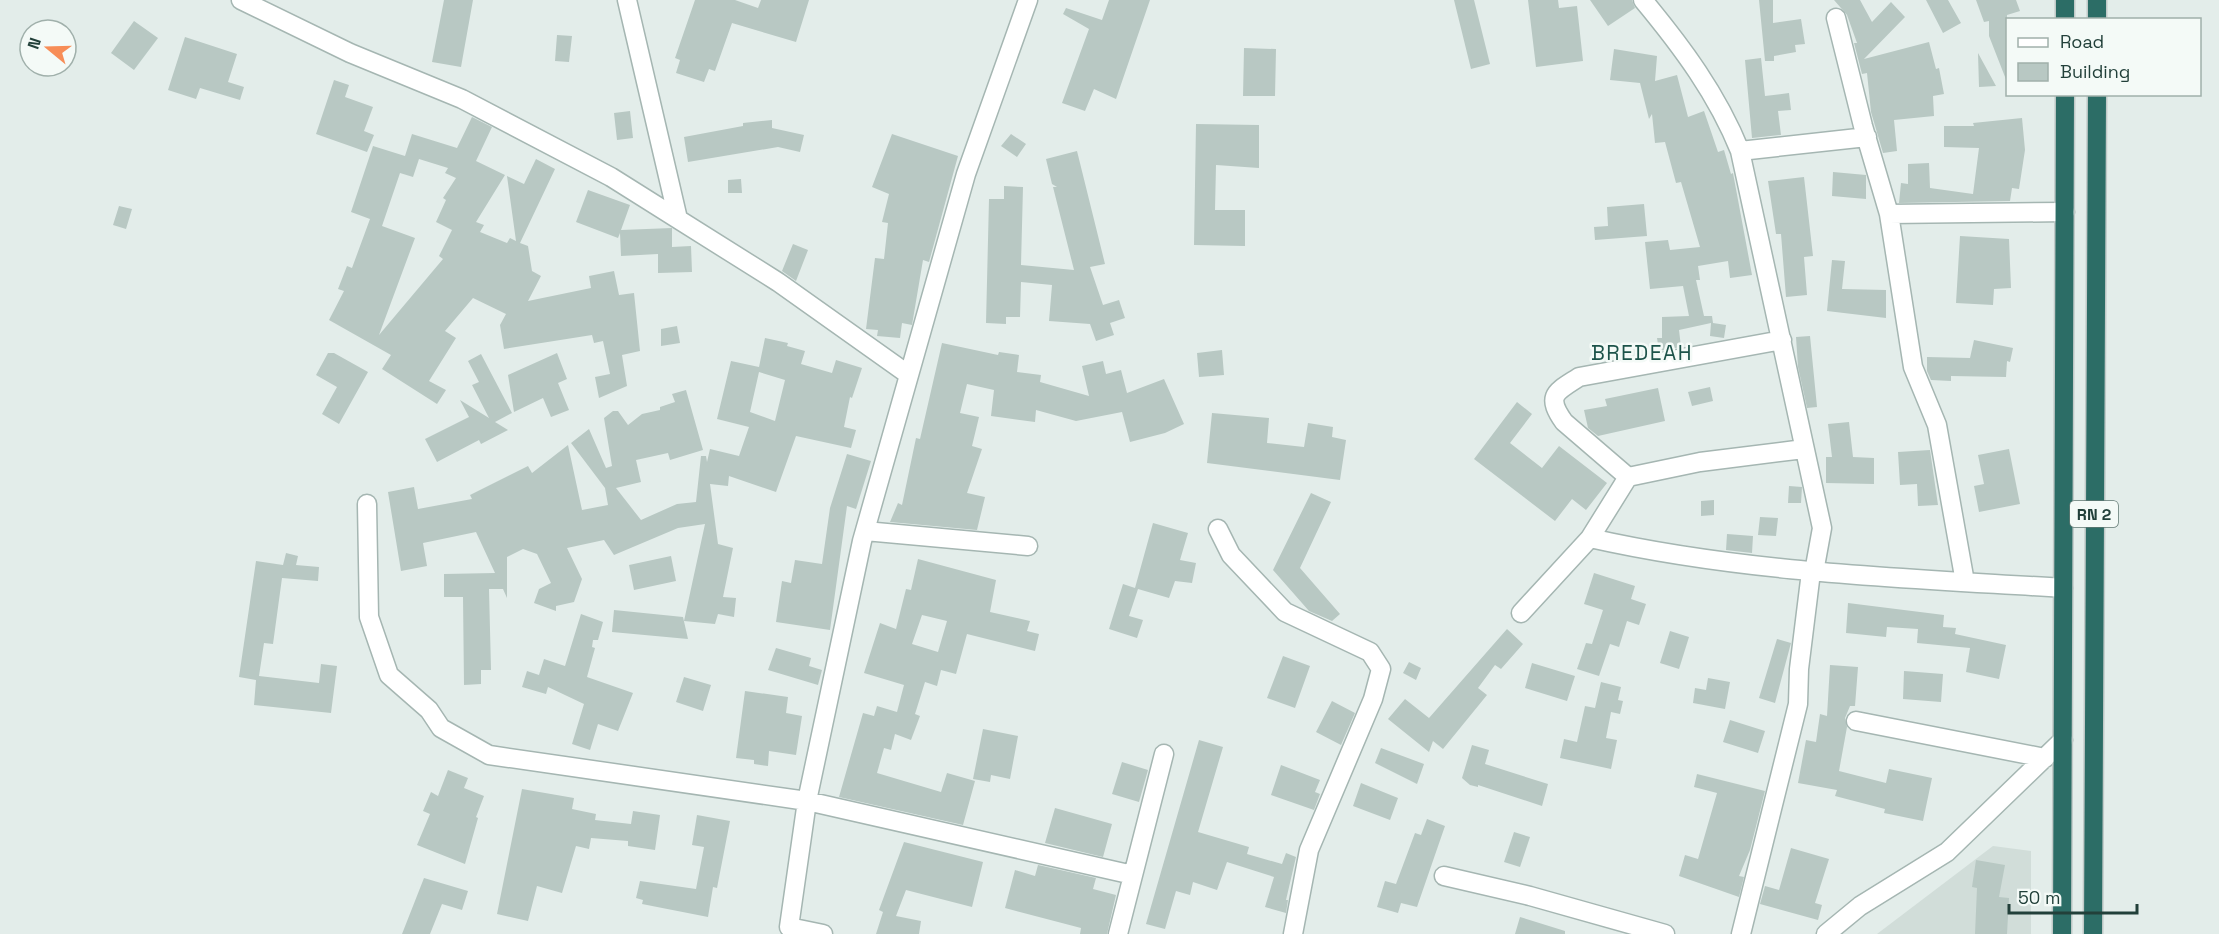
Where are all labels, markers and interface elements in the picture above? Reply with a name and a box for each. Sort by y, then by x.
north arrow [18,18,78,78]
legend [2006,18,2201,96]
text: Road [2060,30,2104,53]
text: N [23,35,46,52]
text: Building [2060,60,2130,83]
district label: BREDEAH [1591,339,1693,366]
road number: RN 2 [2070,501,2118,527]
scale bar [2009,877,2136,915]
text: 50 m [2018,886,2060,909]

